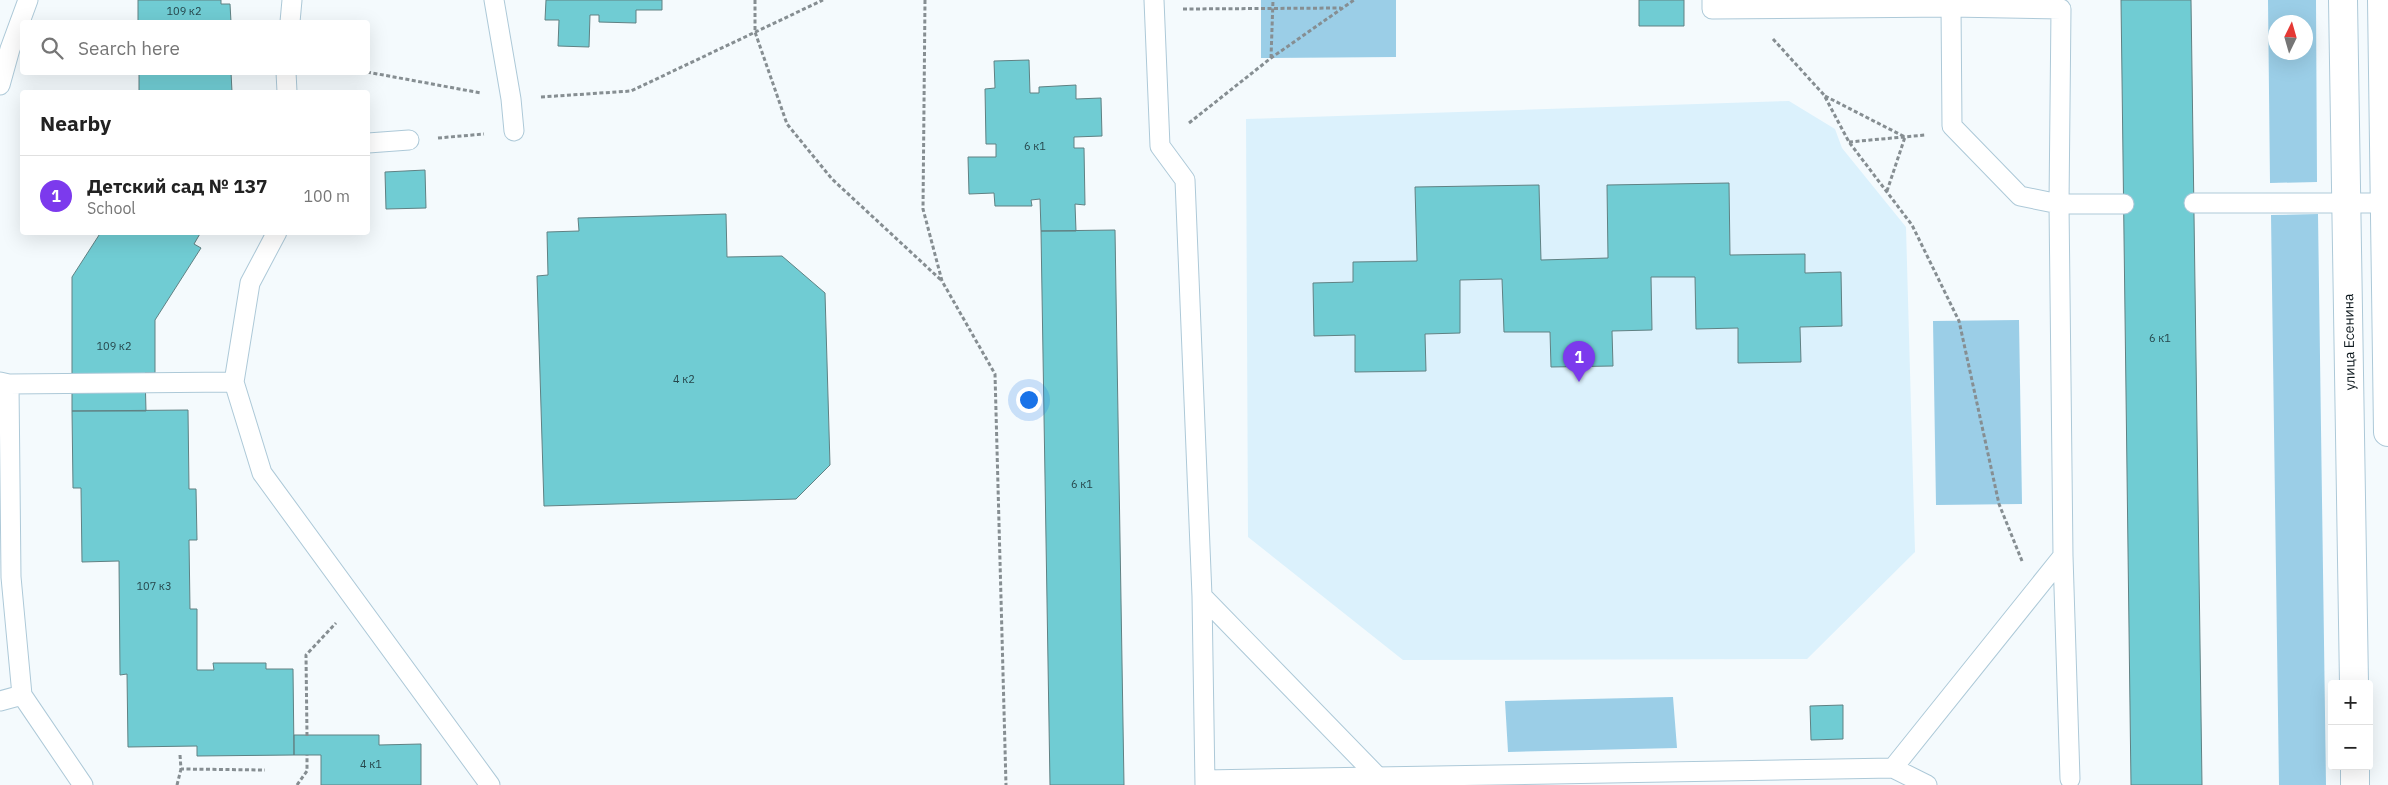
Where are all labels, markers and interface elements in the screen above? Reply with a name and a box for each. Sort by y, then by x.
house number: 109 к2 [166,4,202,18]
north arrow [2268,15,2313,60]
search box [20,20,370,75]
icon: search [38,34,66,62]
text: Search here [78,36,180,60]
text: Nearby [40,109,111,137]
house number: 6 к1 [1024,139,1046,153]
text: Детский сад № 137 [87,174,267,198]
text: 1 [51,186,61,206]
text: 100 m [303,186,350,206]
text: School [87,198,136,218]
street label: улица Есенина [2339,293,2359,391]
house number: 6 к1 [2149,331,2171,345]
house number: 109 к2 [96,339,132,353]
pin: 1 [1563,341,1595,382]
house number: 4 к2 [673,372,695,386]
your location [1016,387,1042,413]
house number: 6 к1 [1071,477,1093,491]
house number: 107 к3 [136,579,172,593]
map controls [2328,680,2373,770]
button: + [2328,680,2373,725]
button: − [2328,725,2373,770]
house number: 4 к1 [360,757,382,771]

